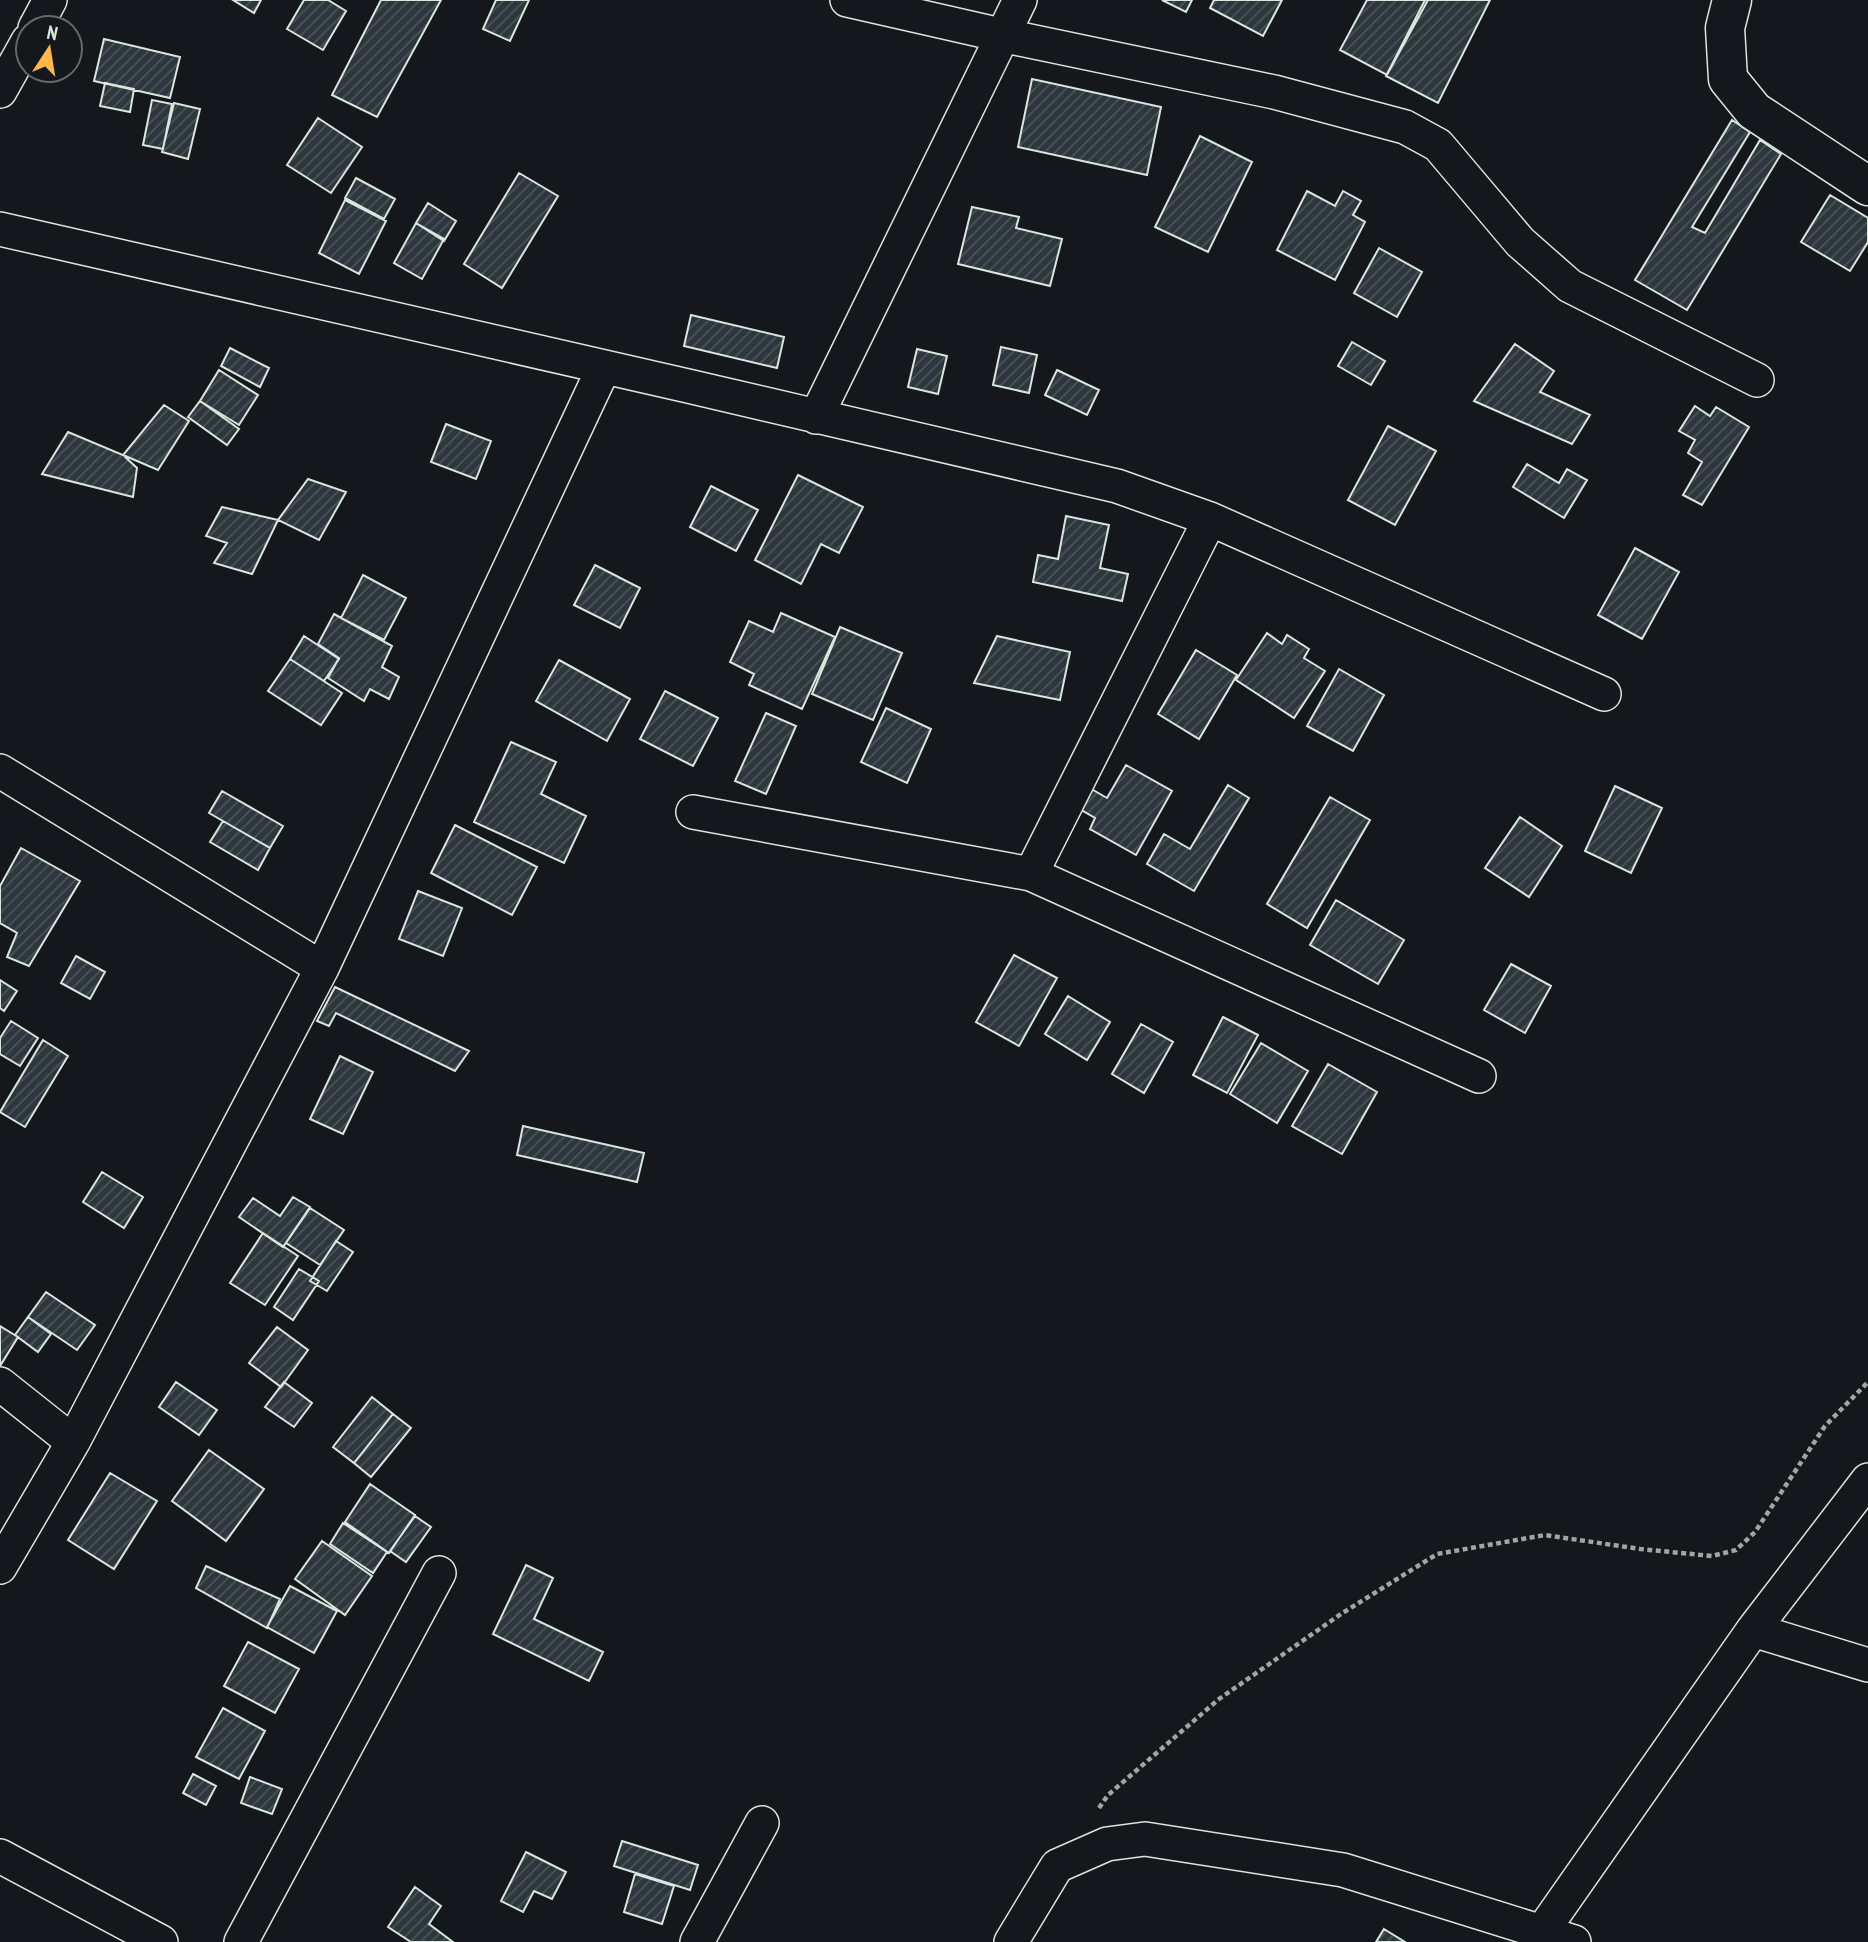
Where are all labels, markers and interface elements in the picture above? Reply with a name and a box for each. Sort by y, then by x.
north arrow [14,14,84,84]
text: N [45,20,60,45]

